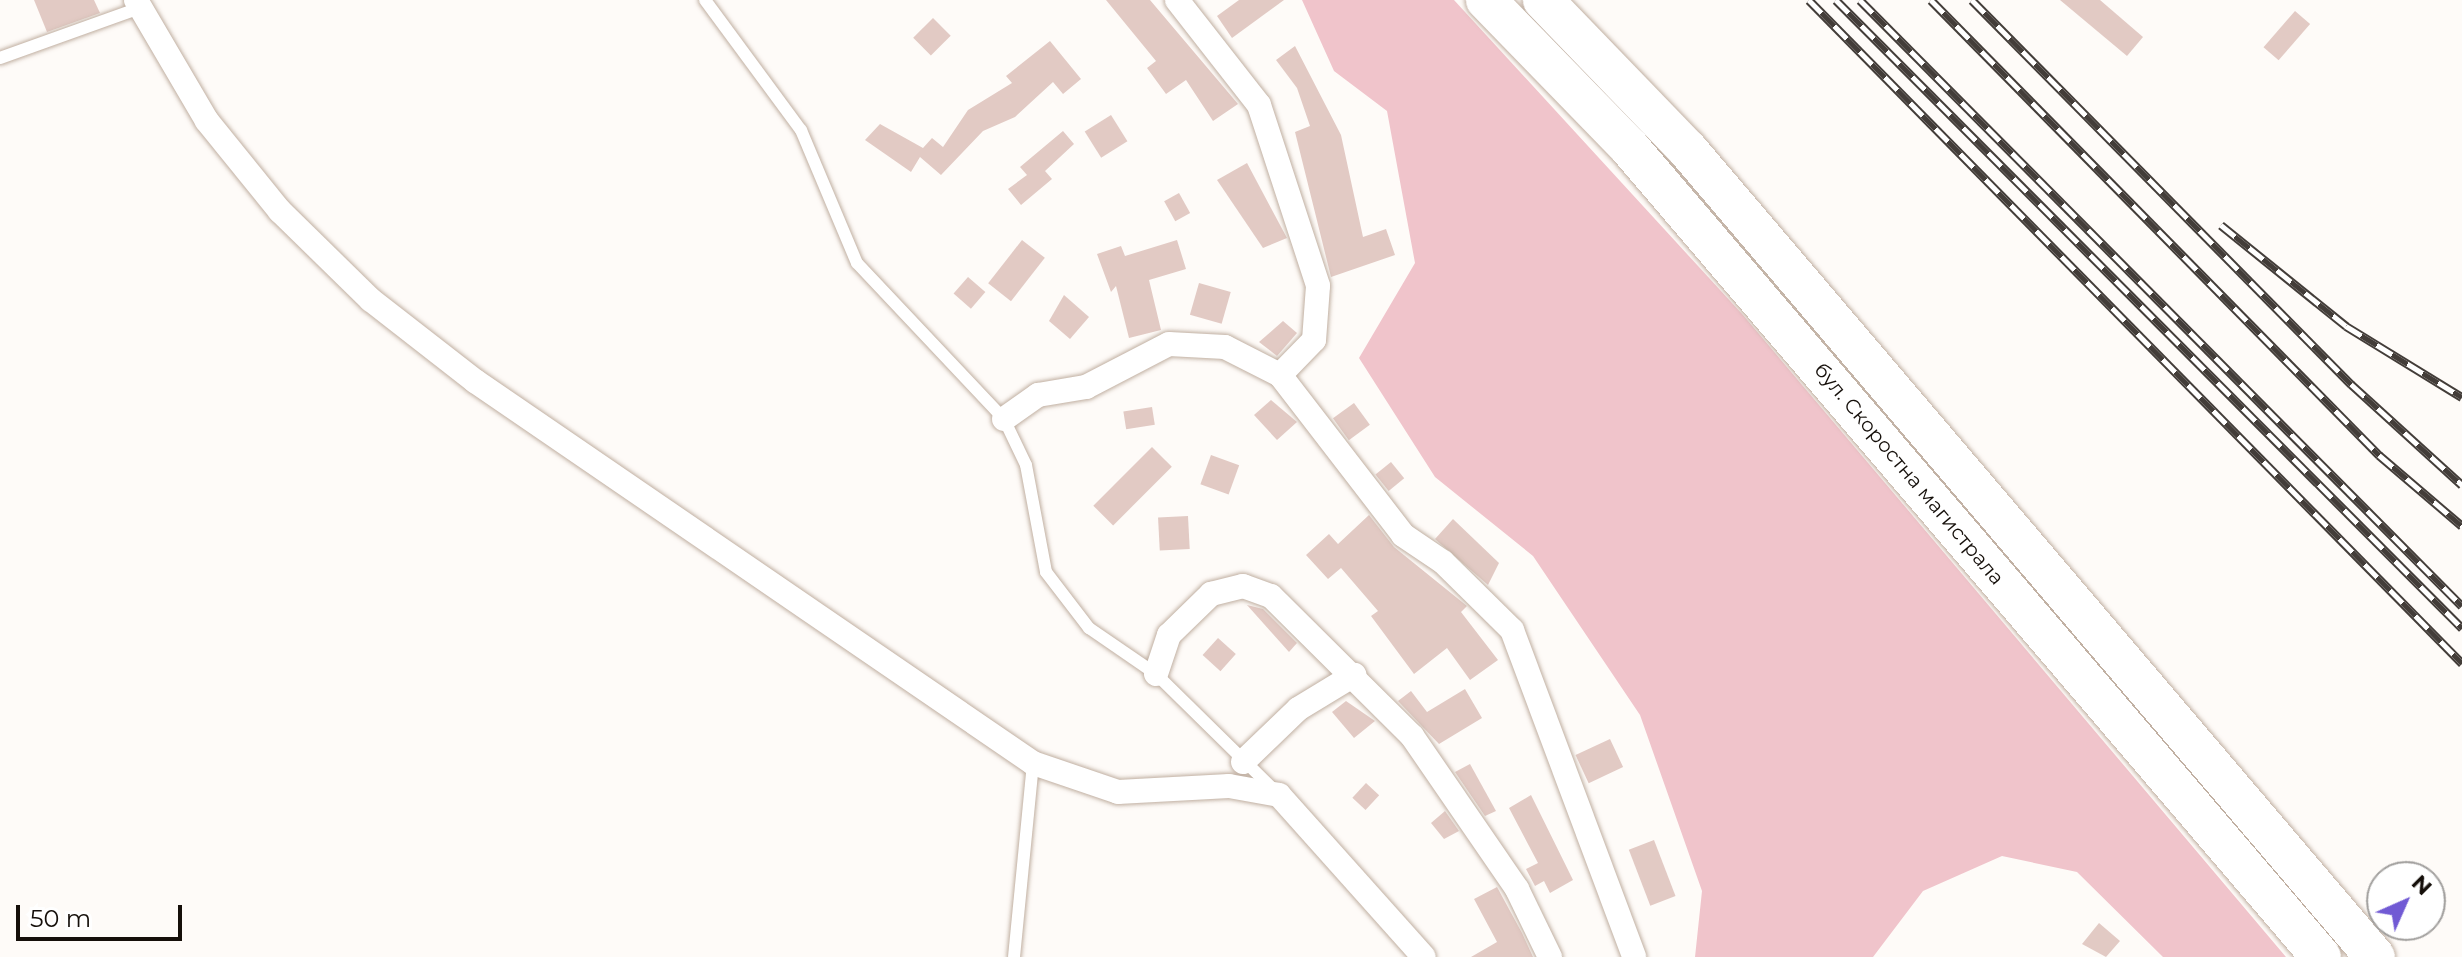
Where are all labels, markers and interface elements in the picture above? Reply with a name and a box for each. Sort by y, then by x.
street label: бул. Скоростна магистрала [1809,358,2009,590]
north arrow [2366,861,2446,941]
text: N [2406,869,2438,901]
scale bar [20,889,186,939]
text: 50 m [30,904,91,933]

